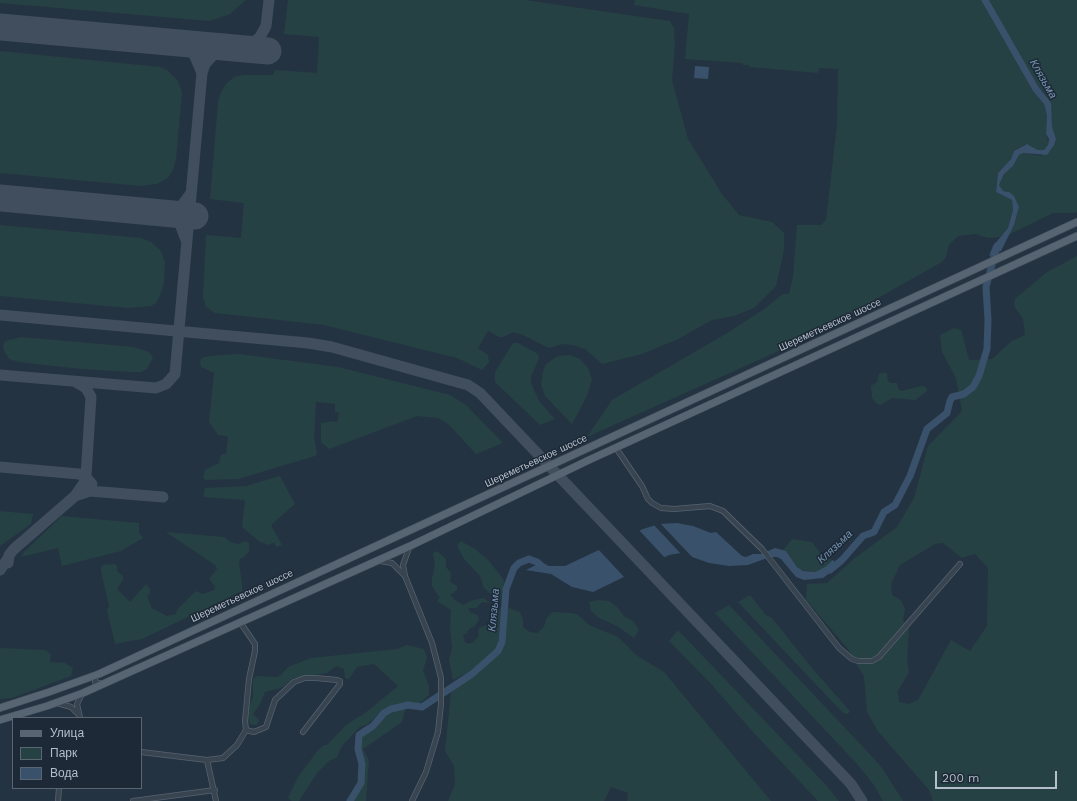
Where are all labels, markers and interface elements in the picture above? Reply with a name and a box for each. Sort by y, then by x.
water label: Клязьма [1027,57,1059,101]
street label: Шереметьевское шоссе [777,296,883,354]
street label: Шереметьевское шоссе [483,432,589,490]
water label: Клязьма [815,527,855,567]
street label: Шереметьевское шоссе [189,567,295,625]
water label: Клязьма [486,588,502,632]
legend [12,717,142,789]
text: Улица [50,726,84,740]
text: Парк [50,746,77,760]
scale bar [937,763,1059,789]
text: Вода [50,766,78,780]
text: 200 m [942,771,979,785]

